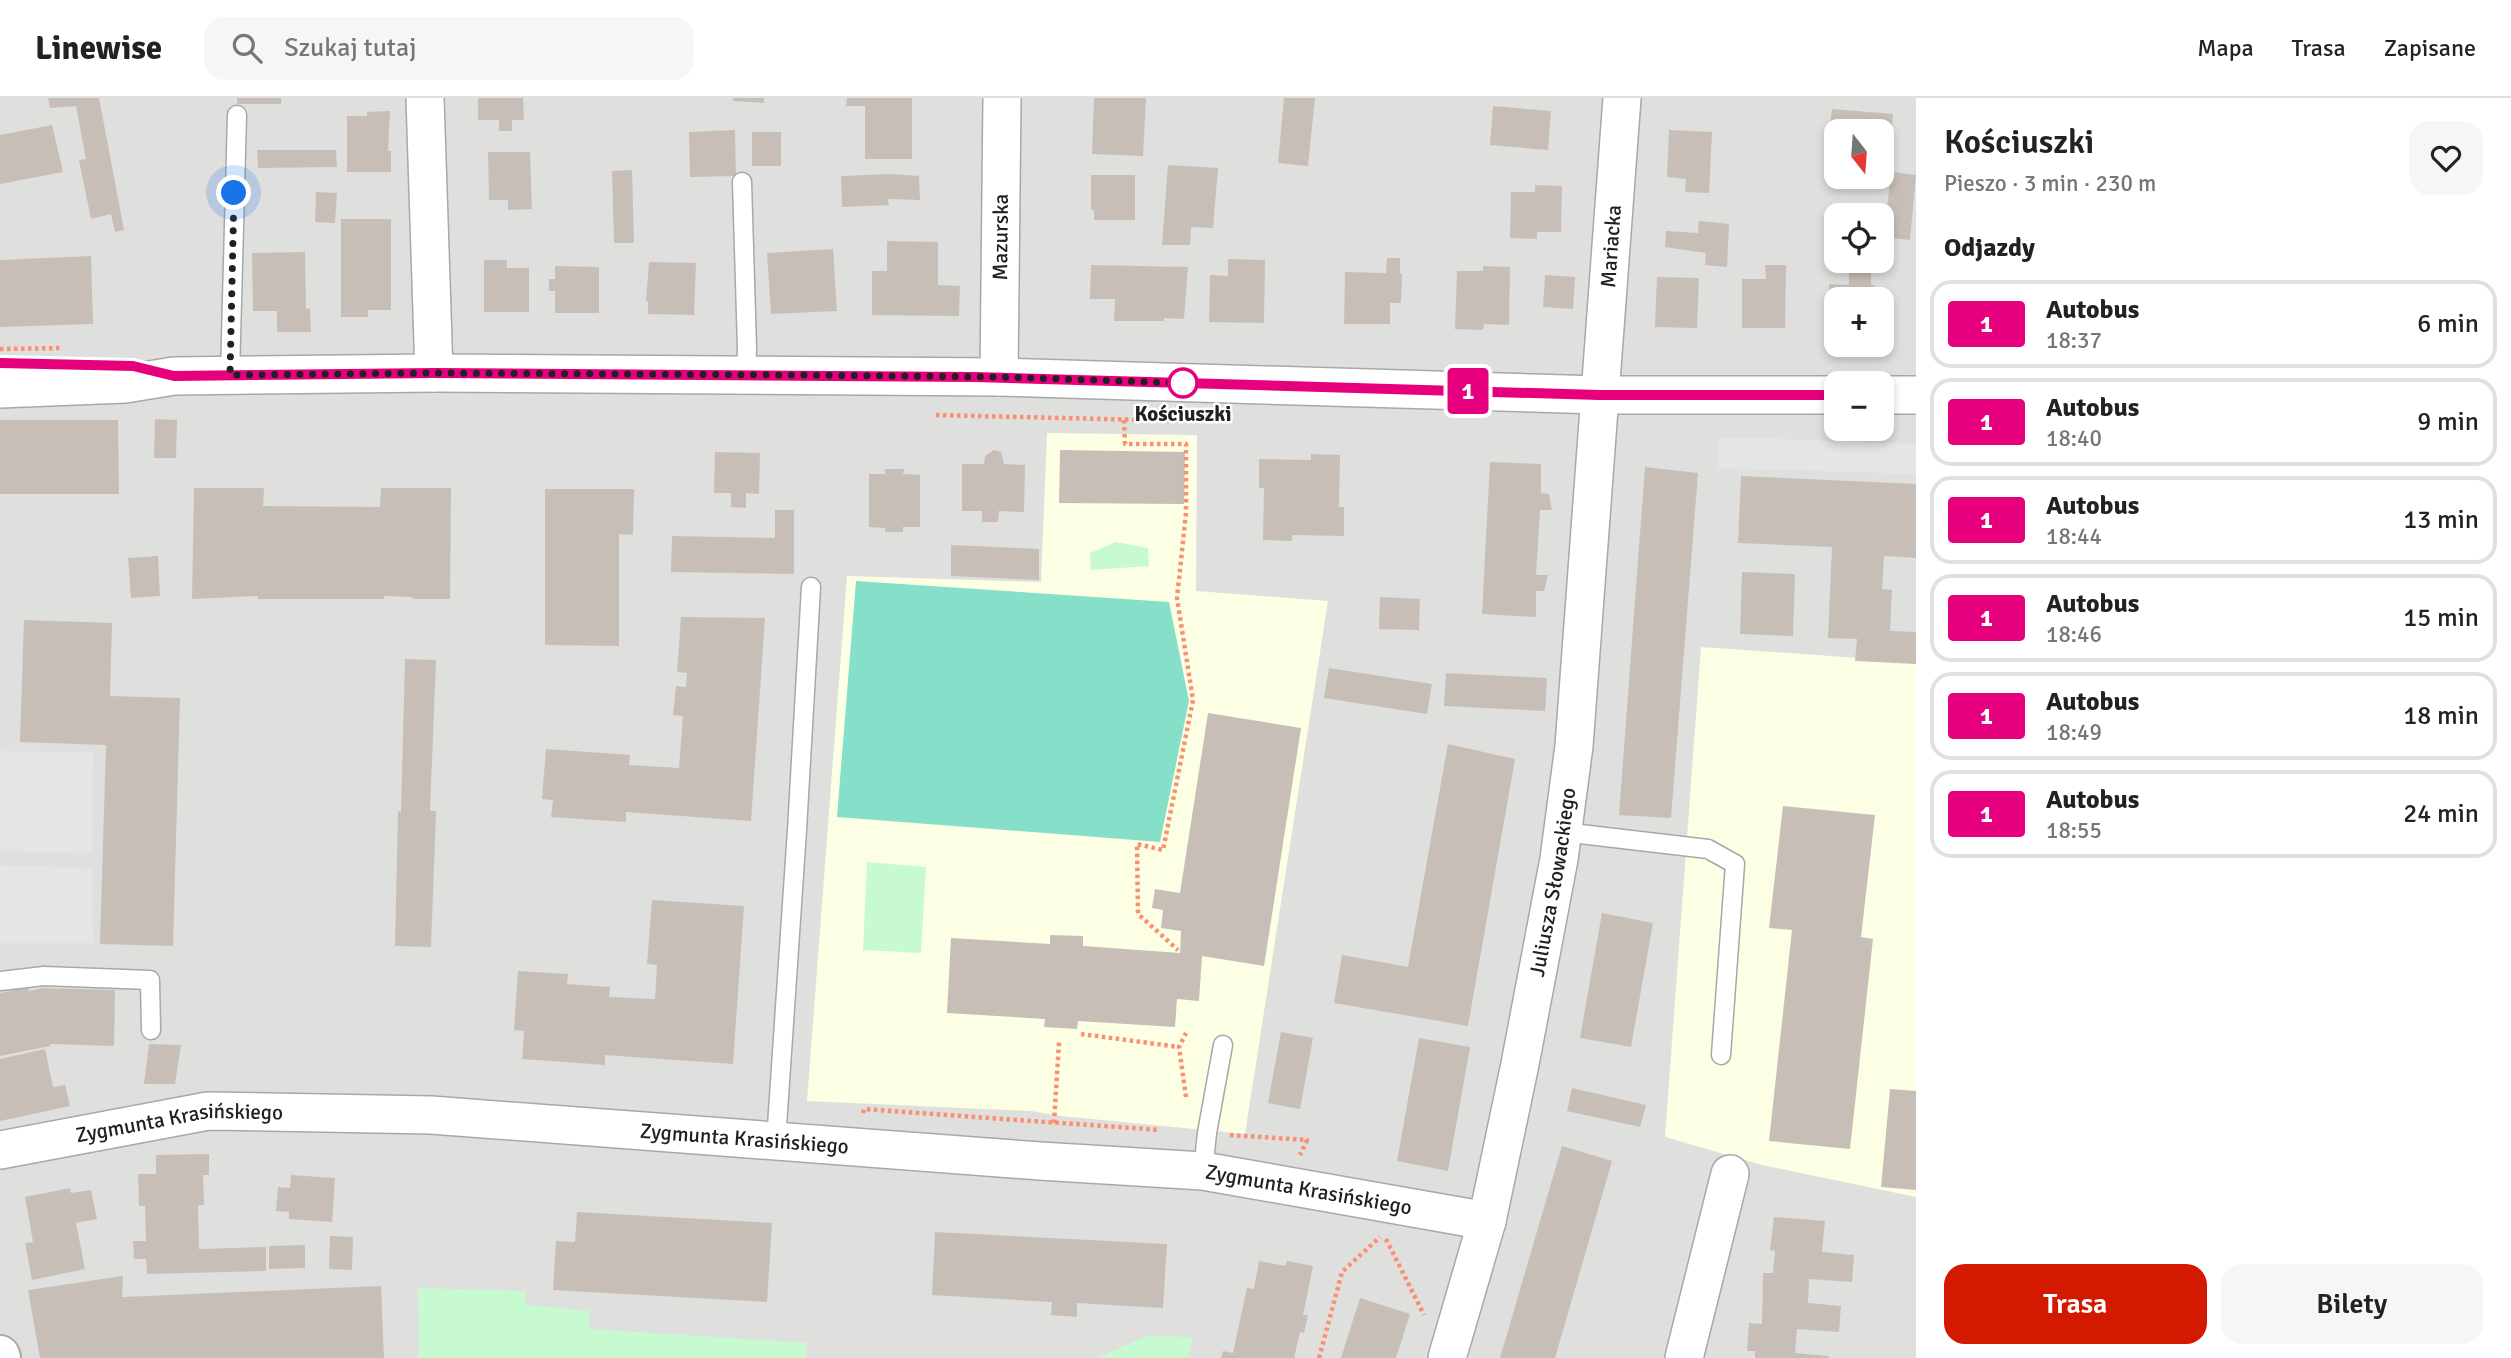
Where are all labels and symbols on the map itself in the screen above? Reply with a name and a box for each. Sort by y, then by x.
north arrow [1824,119,1894,189]
your location [216,175,251,210]
street label: Mazurska [987,194,1014,280]
street label: Mariacka [1595,204,1627,289]
marker: Kościuszki [1168,368,1198,398]
line badge: 1 [1445,368,1491,414]
place label: Kościuszki [1135,401,1231,427]
street label: Juliusza Słowackiego [1524,786,1581,979]
street label: Zygmunta Krasińskiego [74,1098,283,1149]
street label: Zygmunta Krasińskiego [639,1118,850,1160]
street label: Zygmunta Krasińskiego [1203,1159,1414,1221]

